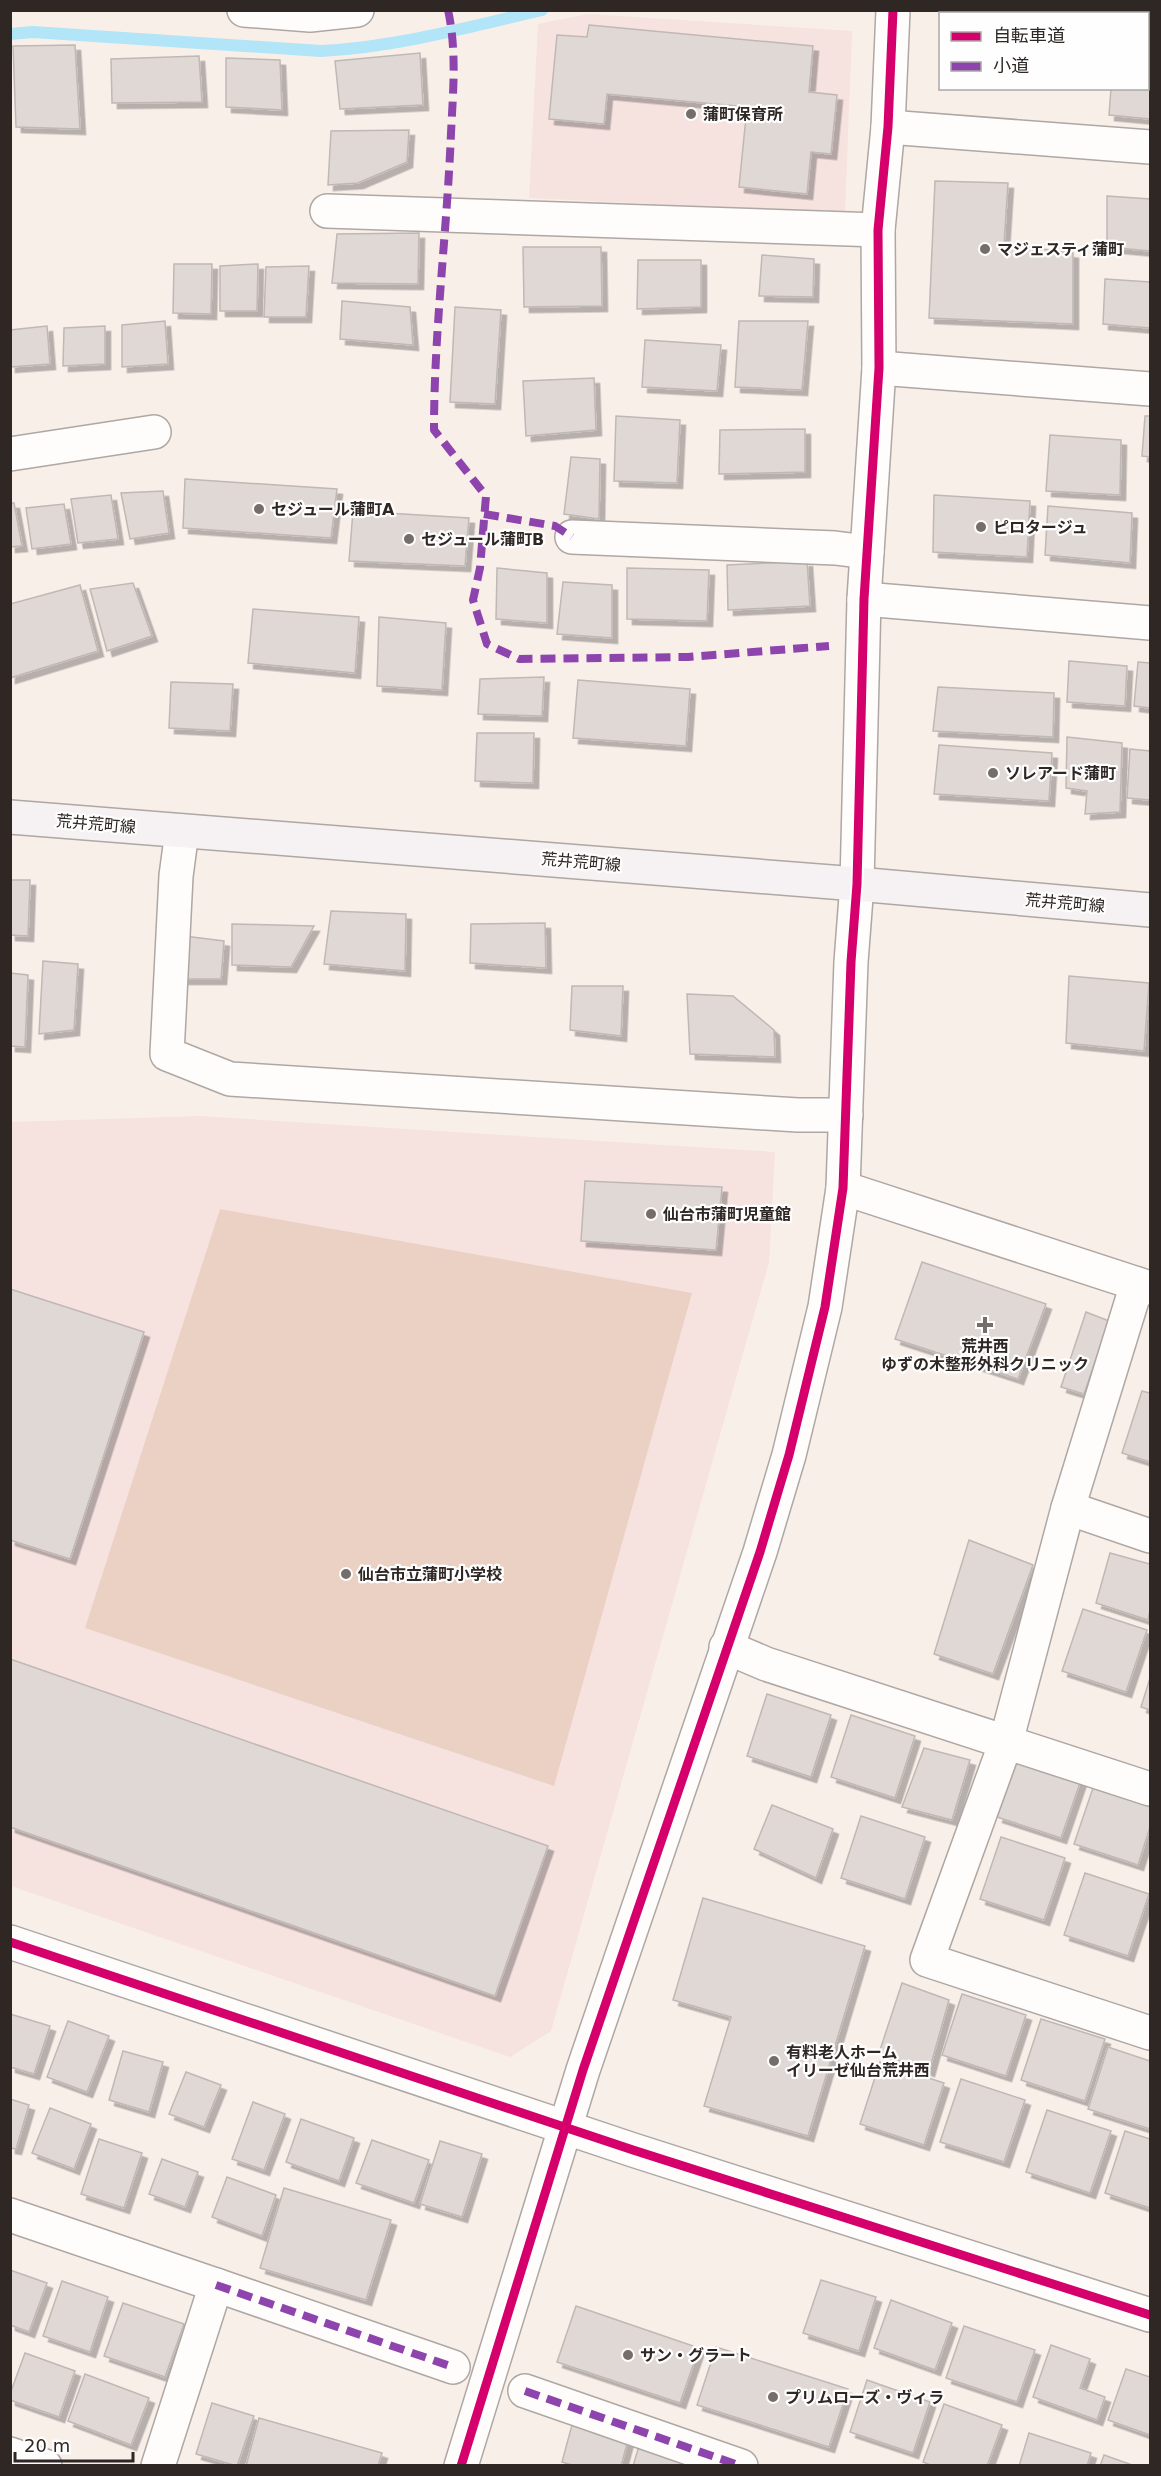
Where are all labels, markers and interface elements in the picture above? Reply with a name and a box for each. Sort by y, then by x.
legend [939,12,1149,90]
text: 自転車道 [993,25,1065,46]
text: 小道 [993,55,1029,76]
place label: 蒲町保育所 [703,105,783,124]
marker: 蒲町保育所 [684,107,698,121]
place label: マジェスティ蒲町 [997,240,1124,259]
marker: マジェスティ蒲町 [978,242,992,256]
place label: セジュール蒲町A [271,500,395,519]
marker: セジュール蒲町A [252,502,266,516]
place label: ピロタージュ [993,518,1088,537]
marker: ピロタージュ [974,520,988,534]
place label: セジュール蒲町B [421,530,544,549]
marker: セジュール蒲町B [402,532,416,546]
place label: ソレアード蒲町 [1005,764,1116,783]
marker: ソレアード蒲町 [986,766,1000,780]
street label: 荒井荒町線 [55,811,137,837]
street label: 荒井荒町線 [540,849,622,875]
street label: 荒井荒町線 [1024,890,1106,916]
place label: 仙台市蒲町児童館 [662,1205,791,1224]
marker: 仙台市蒲町児童館 [644,1207,658,1221]
marker: 荒井西 ゆずの木整形外科クリニック [976,1316,994,1334]
place label: 荒井西 ゆずの木整形外科クリニック [881,1337,1089,1374]
place label: 仙台市立蒲町小学校 [357,1565,502,1584]
marker: 仙台市立蒲町小学校 [339,1567,353,1581]
place label: 有料老人ホーム イリーゼ仙台荒井西 [786,2043,930,2080]
marker: 有料老人ホーム イリーゼ仙台荒井西 [767,2054,781,2068]
place label: サン・グラート [640,2346,752,2365]
marker: サン・グラート [621,2348,635,2362]
place label: プリムローズ・ヴィラ [785,2388,944,2407]
marker: プリムローズ・ヴィラ [766,2390,780,2404]
scale bar [15,2425,134,2463]
text: 20 m [24,2435,70,2456]

